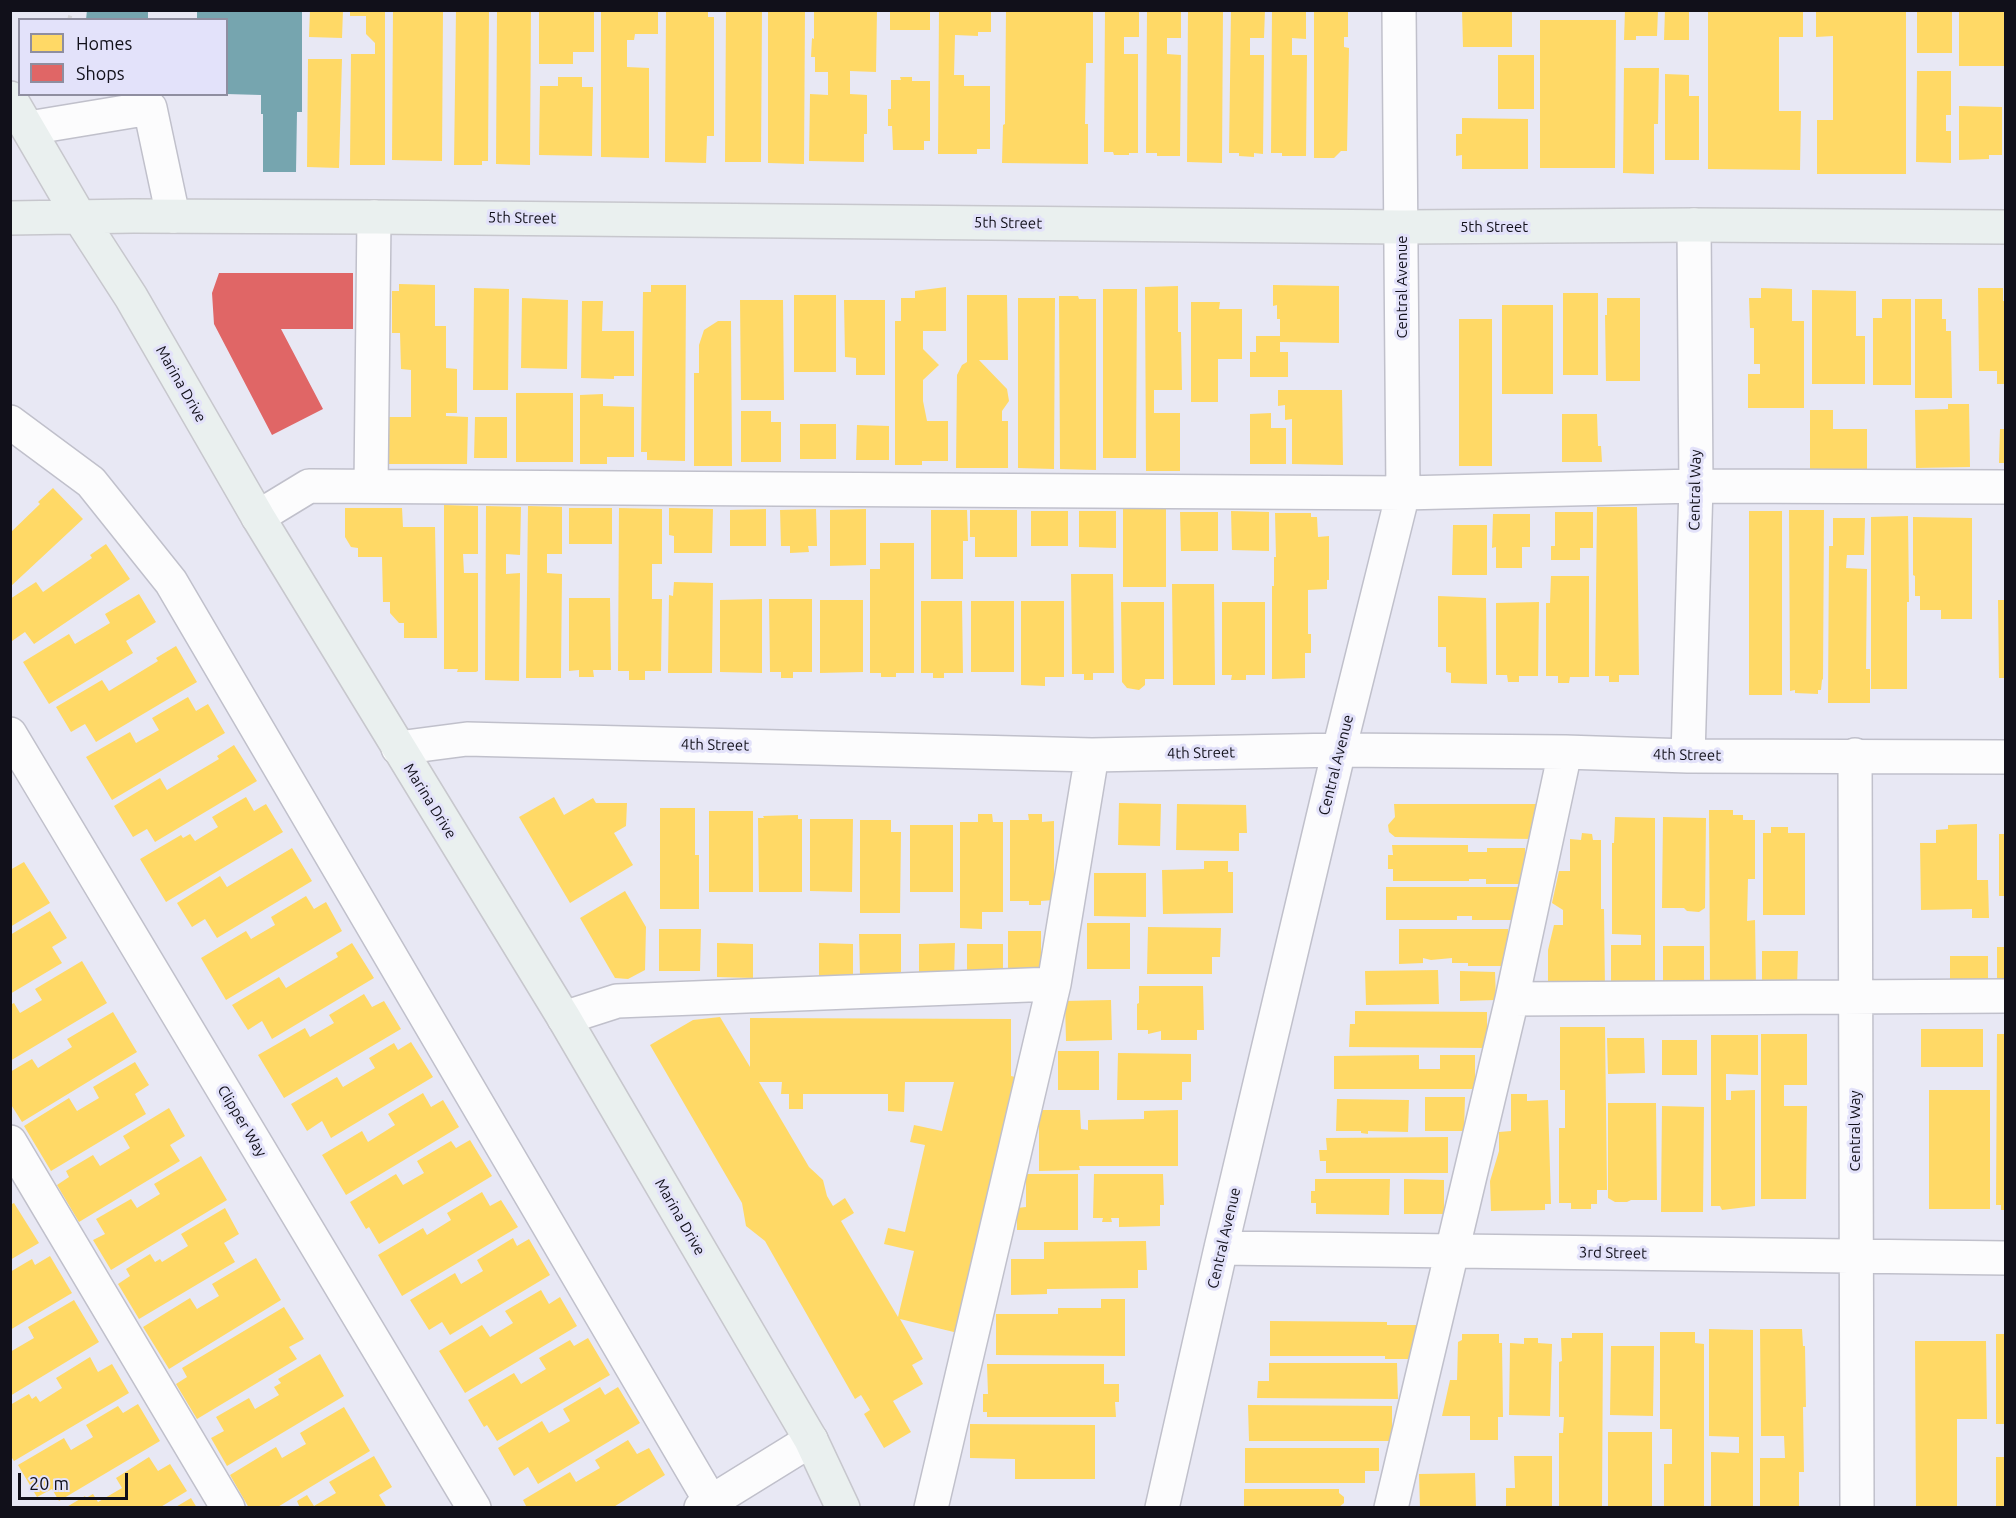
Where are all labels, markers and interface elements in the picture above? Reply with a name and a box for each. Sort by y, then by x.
legend [18,18,228,96]
text: Homes [76,33,132,53]
text: Shops [76,63,125,83]
street label: 5th Street [488,208,556,228]
street label: 5th Street [974,213,1042,233]
street label: 5th Street [1460,218,1528,236]
street label: Central Avenue [1393,235,1411,339]
street label: Marina Drive [152,343,210,425]
street label: Central Way [1685,449,1705,531]
street label: Central Avenue [1315,713,1357,817]
street label: 4th Street [681,735,749,755]
street label: 4th Street [1167,743,1235,763]
street label: 4th Street [1653,745,1721,765]
street label: Marina Drive [400,760,460,842]
street label: Clipper Way [214,1082,270,1160]
street label: Central Way [1846,1090,1864,1172]
street label: Marina Drive [651,1176,709,1258]
street label: Central Avenue [1204,1186,1244,1290]
street label: 3rd Street [1579,1243,1647,1263]
scale bar [21,1461,130,1499]
text: 20 m [29,1473,69,1493]

